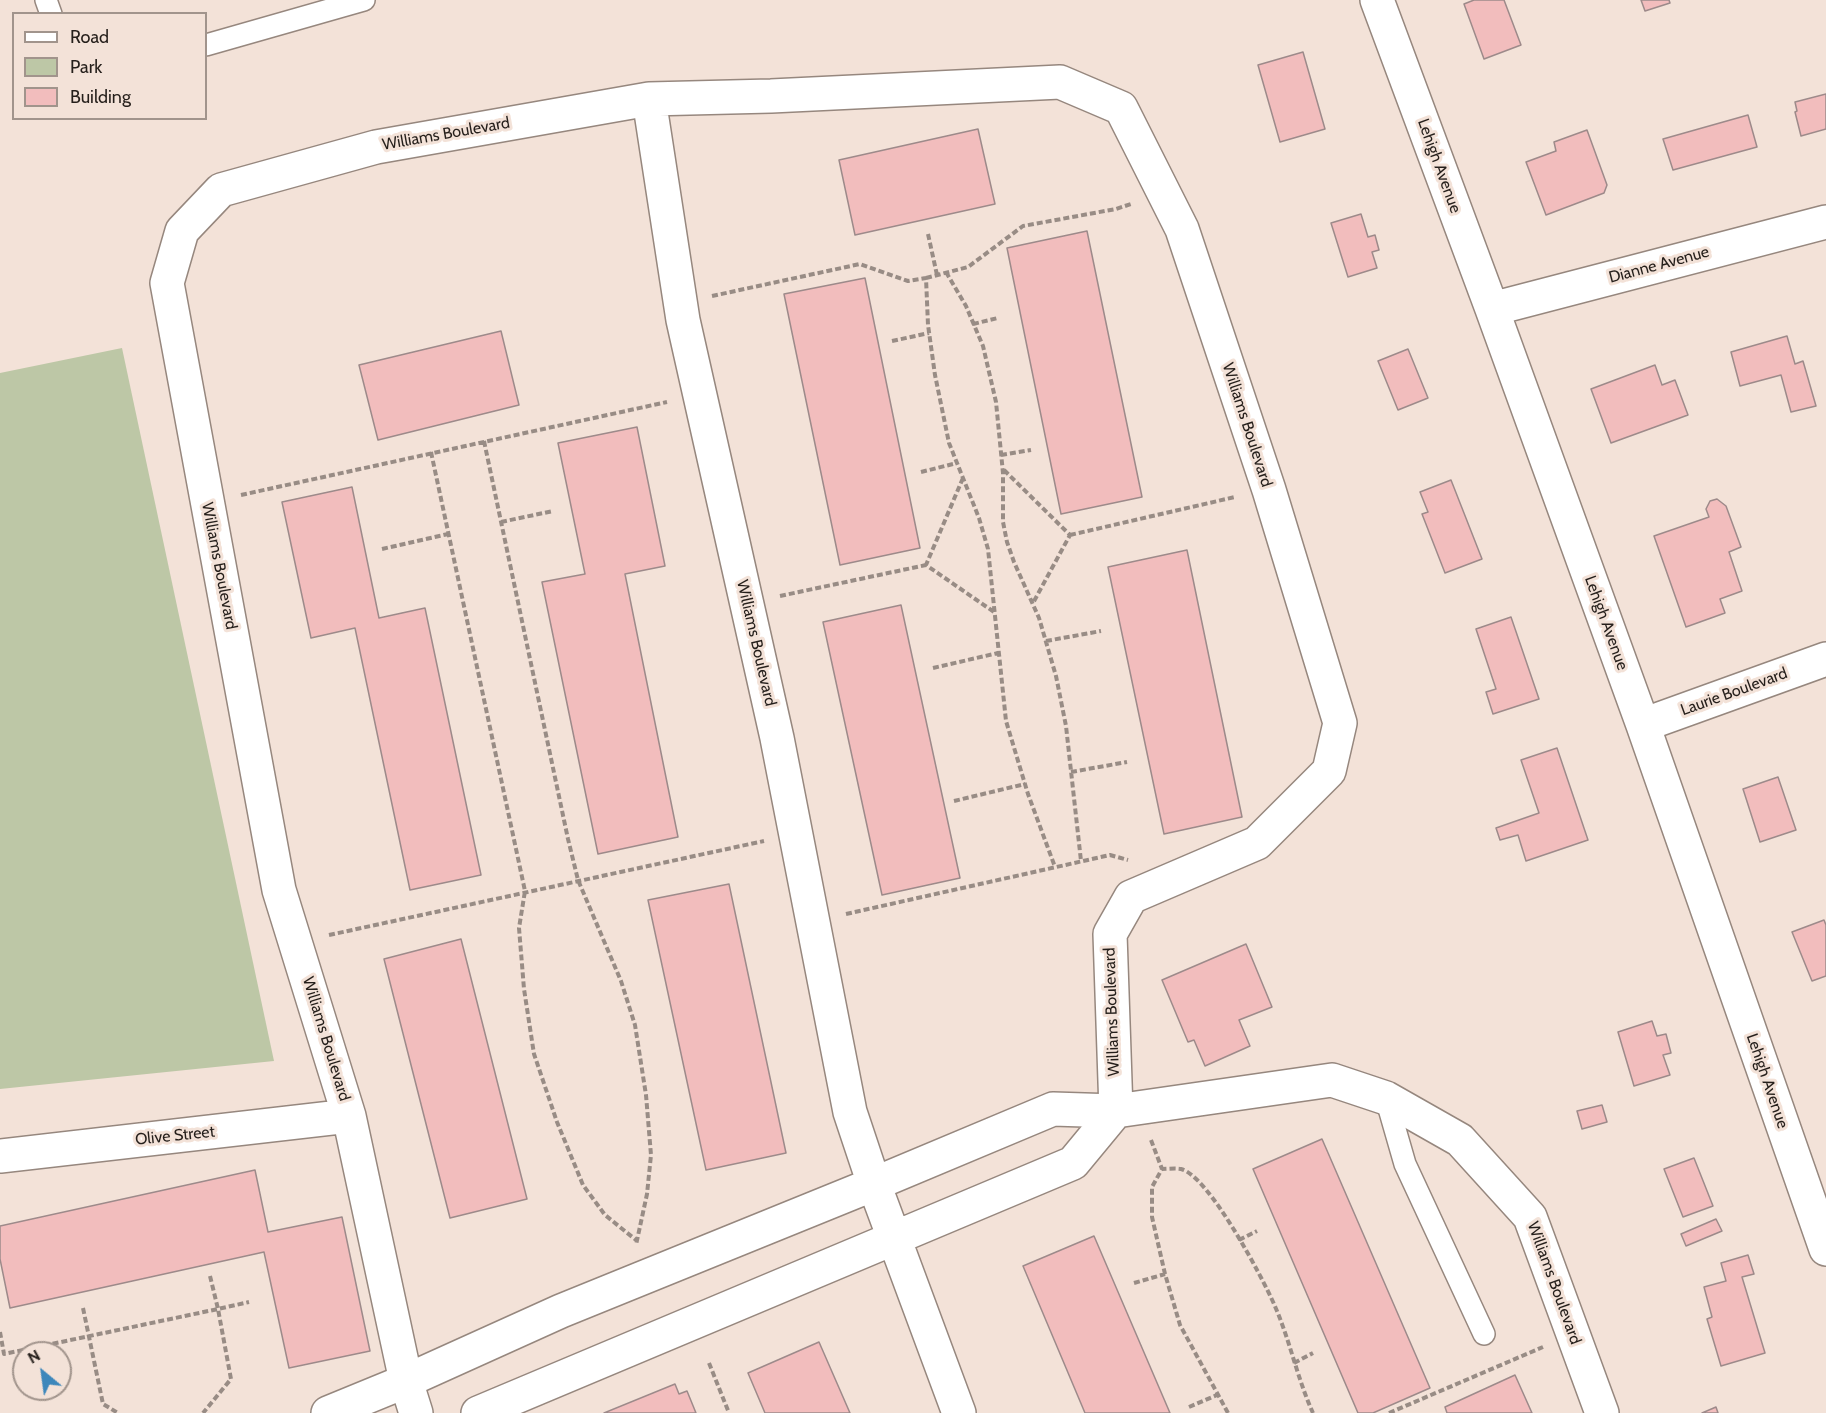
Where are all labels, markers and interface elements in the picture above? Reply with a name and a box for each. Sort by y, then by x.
legend [12,12,207,120]
text: Road [70,26,109,48]
text: Park [70,56,102,78]
text: Building [70,86,131,108]
street label: Williams Boulevard [381,113,511,155]
street label: Lehigh Avenue [1413,116,1465,216]
street label: Dianne Avenue [1607,242,1711,288]
street label: Williams Boulevard [1218,361,1276,489]
street label: Williams Boulevard [197,501,241,631]
street label: Lehigh Avenue [1580,573,1632,673]
street label: Williams Boulevard [732,578,780,708]
street label: Laurie Boulevard [1678,664,1790,720]
street label: Williams Boulevard [1100,947,1124,1077]
street label: Williams Boulevard [298,974,354,1104]
street label: Lehigh Avenue [1742,1031,1792,1131]
street label: Olive Street [134,1122,216,1150]
street label: Williams Boulevard [1523,1219,1585,1347]
north arrow [12,1341,72,1401]
text: N [24,1346,44,1368]

